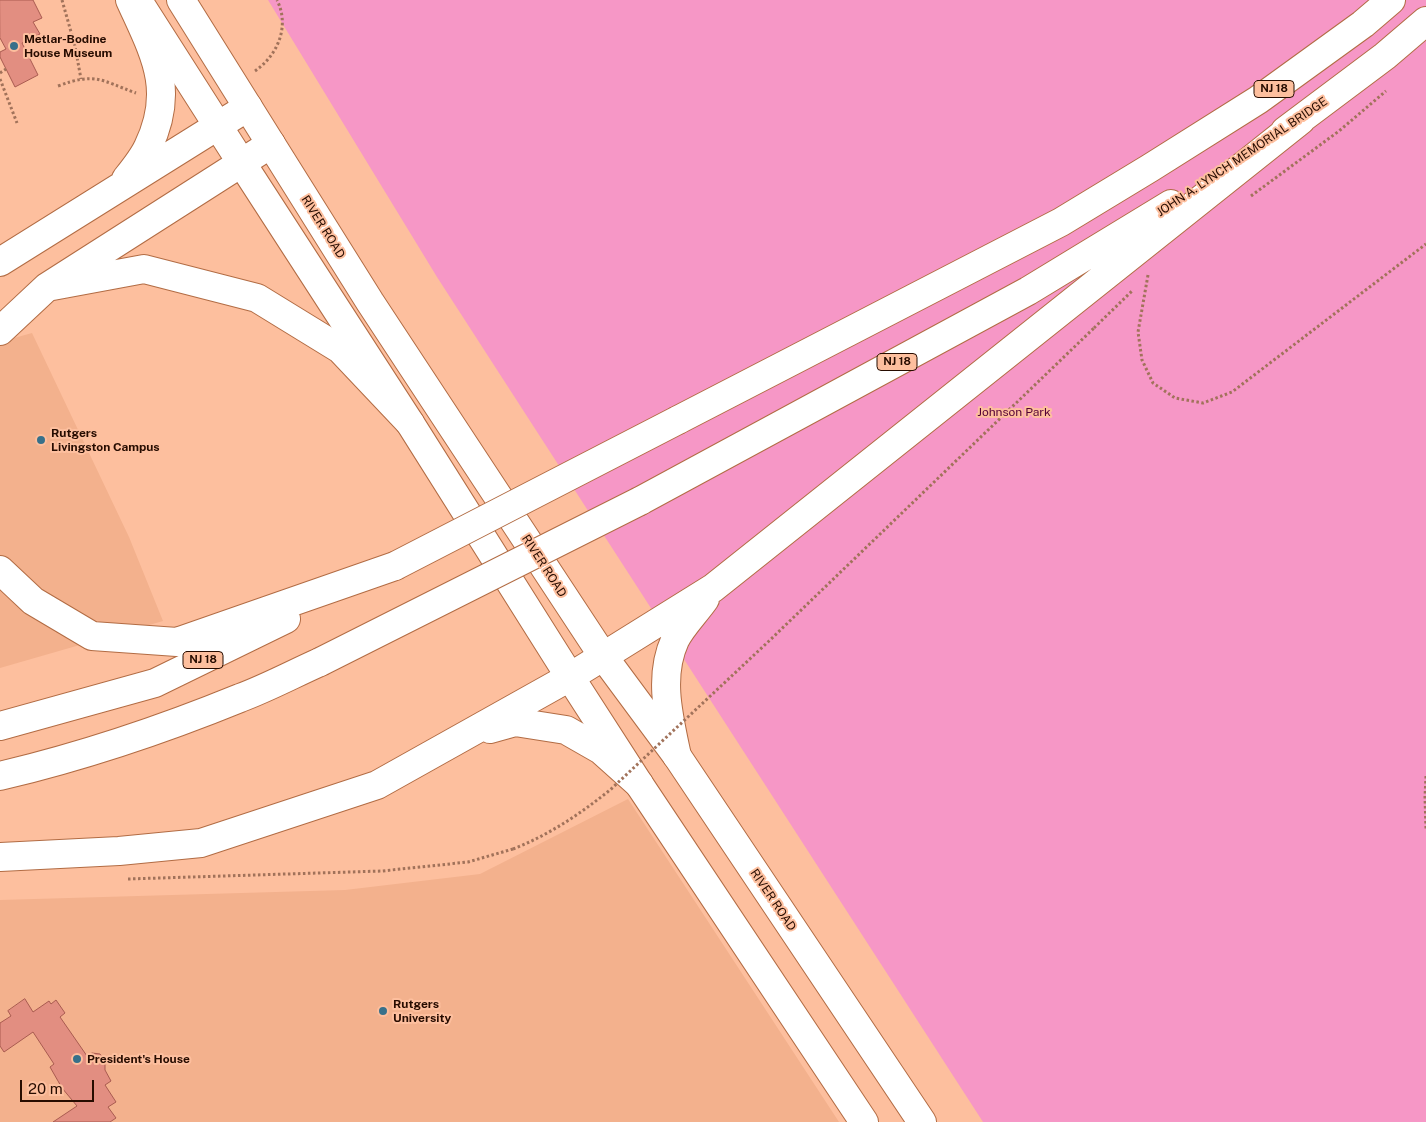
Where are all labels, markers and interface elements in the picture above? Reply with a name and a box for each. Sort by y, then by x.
place label: Metlar-Bodine House Museum [24,32,112,60]
marker: Metlar-Bodine House Museum [8,40,20,52]
road number: NJ 18 [1254,80,1294,98]
street label: JOHN A. LYNCH MEMORIAL BRIDGE [1154,94,1330,220]
street label: RIVER ROAD [298,193,348,261]
road number: NJ 18 [877,354,917,371]
park label: Johnson Park [977,405,1051,419]
place label: Rutgers Livingston Campus [51,426,160,454]
marker: Rutgers Livingston Campus [35,434,47,446]
street label: RIVER ROAD [519,532,569,600]
road number: NJ 18 [183,652,223,668]
street label: RIVER ROAD [747,866,799,934]
place label: Rutgers University [393,997,451,1025]
marker: Rutgers University [377,1005,389,1017]
place label: President's House [87,1052,190,1066]
marker: President's House [71,1053,83,1065]
scale bar [22,1070,96,1102]
text: 20 m [28,1080,63,1097]

